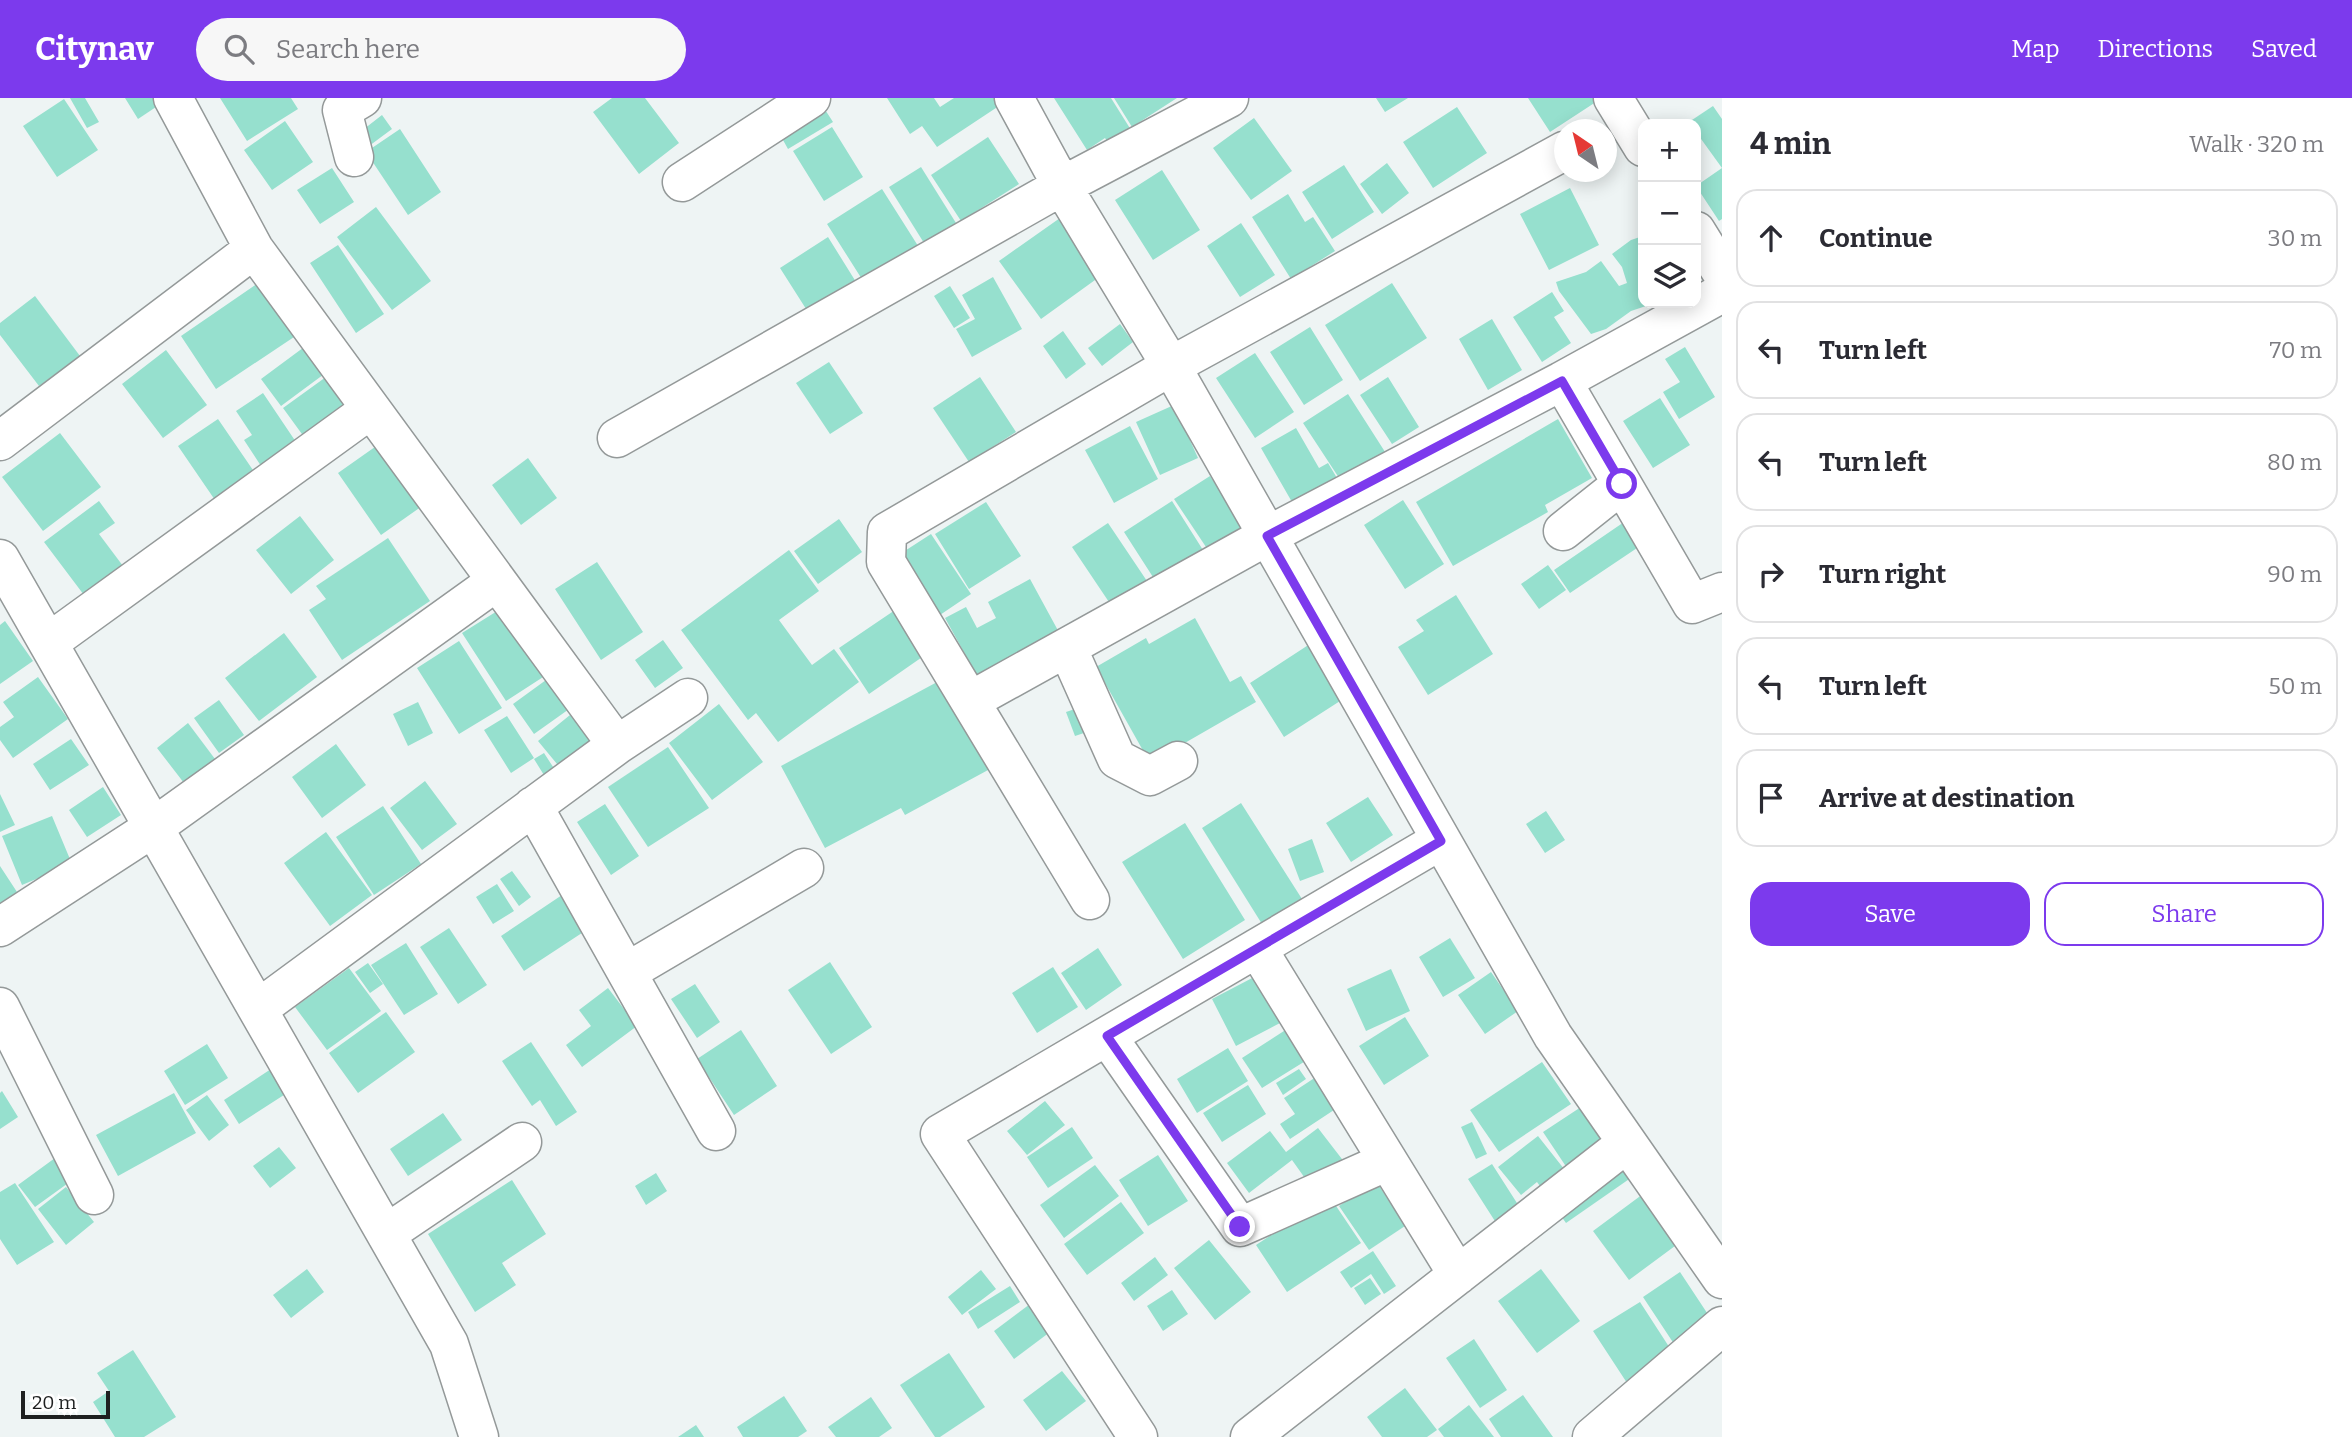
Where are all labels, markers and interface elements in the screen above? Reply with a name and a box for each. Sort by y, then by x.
search box [196,18,686,81]
text: Citynav [35,29,154,69]
icon: search [220,30,258,68]
text: Search here [276,34,420,65]
text: Map [2011,35,2060,63]
text: Directions [2098,35,2213,63]
text: Saved [2251,35,2317,63]
north arrow [1554,119,1617,182]
map controls [1638,119,1701,308]
button: + [1638,119,1701,182]
text: 4 min [1750,126,1831,162]
text: Walk · 320 m [2189,130,2324,158]
button: − [1638,182,1701,245]
icon: ahead [1752,219,1790,257]
text: Continue [1819,223,1933,254]
text: 30 m [2268,224,2322,252]
button: layers [1638,245,1701,308]
icon: left [1752,331,1790,369]
text: Turn left [1819,335,1927,366]
text: 70 m [2270,336,2322,364]
icon: left [1752,443,1790,481]
text: Turn left [1819,447,1927,478]
text: 80 m [2267,448,2322,476]
route start [1606,468,1637,499]
icon: right [1752,555,1790,593]
text: Turn right [1819,559,1946,590]
text: 90 m [2267,560,2322,588]
icon: left [1752,667,1790,705]
text: Turn left [1819,671,1927,702]
text: 50 m [2268,672,2322,700]
icon: arrive [1752,779,1790,817]
text: Arrive at destination [1819,783,2074,814]
button: Save [1750,882,2030,946]
button: Share [2044,882,2324,946]
route end [1224,1211,1255,1242]
scale bar [21,1388,110,1420]
text: 20 m [32,1391,76,1414]

